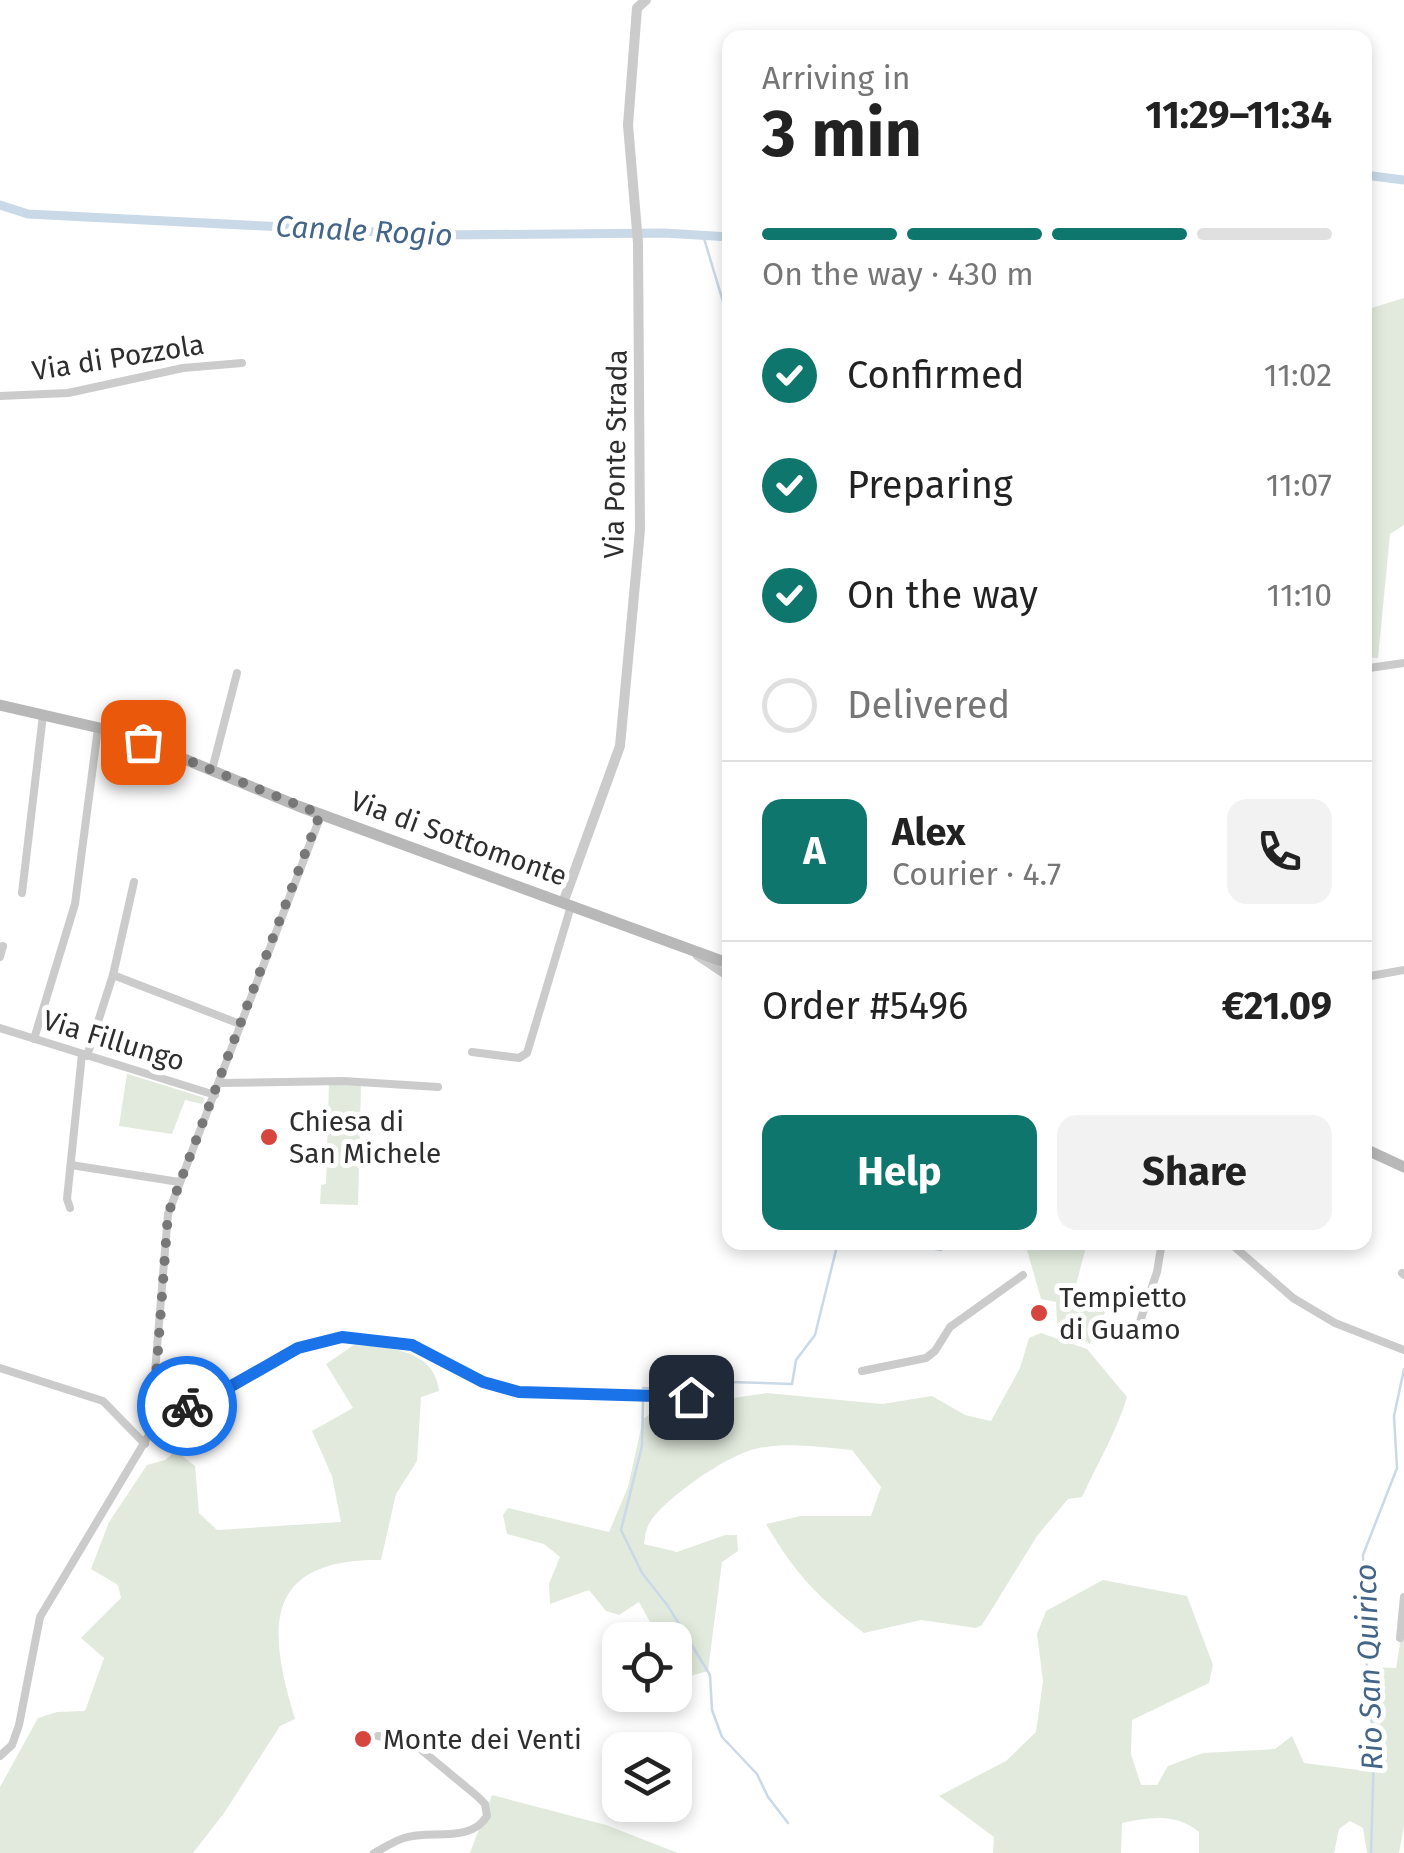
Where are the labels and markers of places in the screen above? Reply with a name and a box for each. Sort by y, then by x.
pin [101,700,186,785]
place label: Chiesa di San Michele [289,1105,441,1170]
marker: Chiesa di San Michele [258,1126,280,1148]
place label: Tempietto di Guamo [1059,1281,1187,1346]
marker: Tempietto di Guamo [1028,1302,1050,1324]
pin [649,1355,734,1440]
place label: Monte dei Venti [383,1723,582,1756]
marker: Monte dei Venti [352,1728,374,1750]

